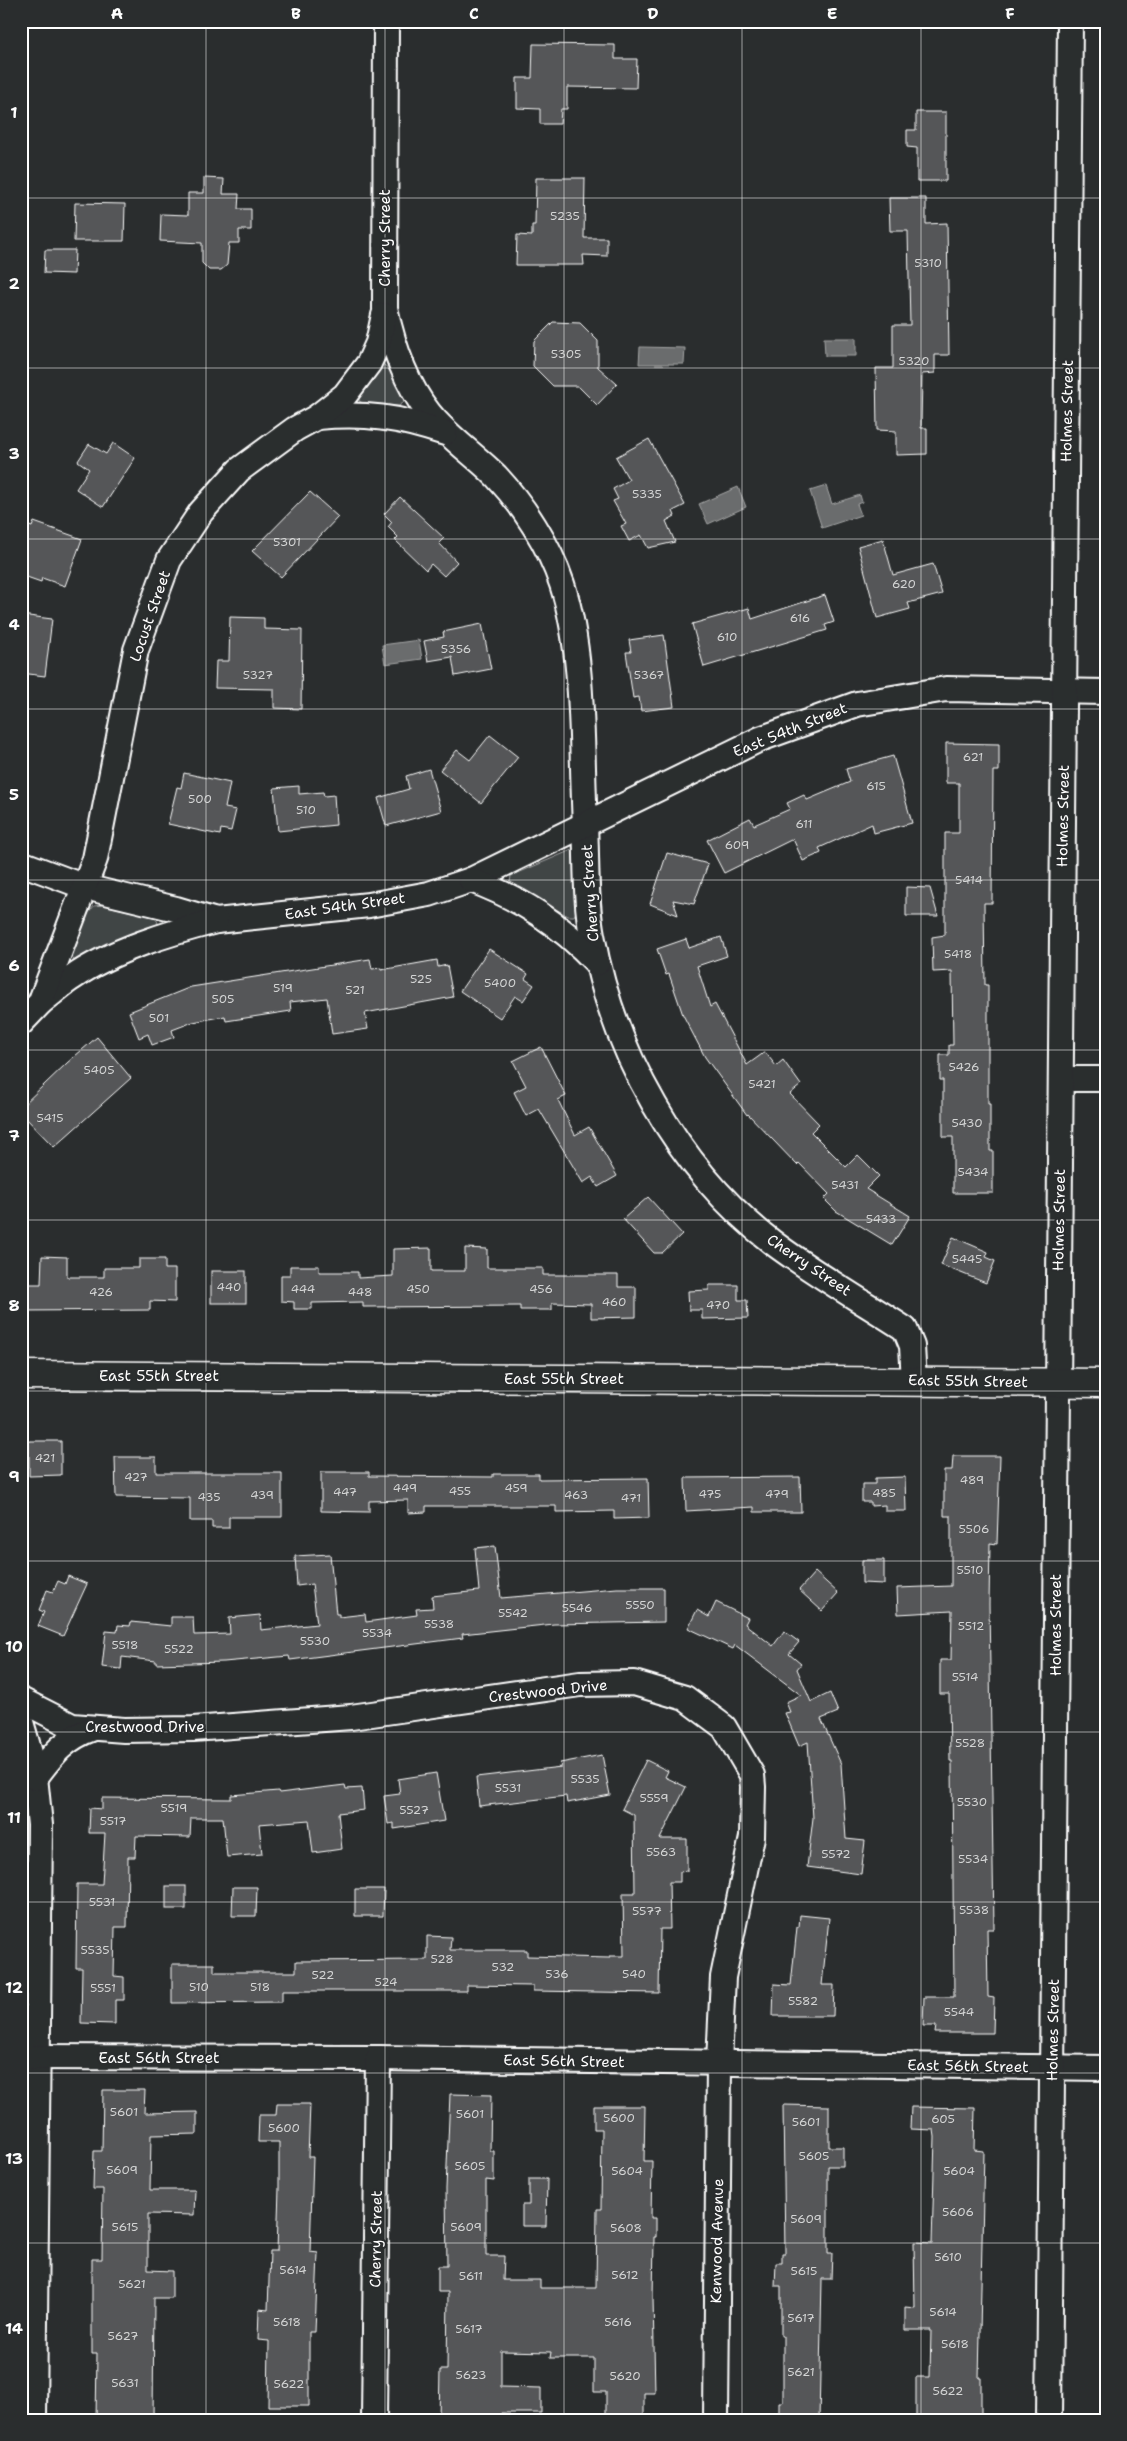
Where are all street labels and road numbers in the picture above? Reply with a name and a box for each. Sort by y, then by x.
street label: Cherry Street [375,189,395,287]
street label: Holmes Street [1056,360,1078,462]
street label: Locust Street [125,568,175,664]
street label: East 54th Street [730,698,850,762]
street label: Holmes Street [1052,765,1074,867]
street label: Cherry Street [577,844,603,942]
street label: East 54th Street [284,888,406,924]
street label: Holmes Street [1048,1169,1070,1271]
street label: Cherry Street [763,1229,855,1301]
street label: East 55th Street [99,1366,219,1386]
street label: East 55th Street [504,1369,624,1389]
street label: East 55th Street [908,1370,1028,1392]
street label: Holmes Street [1046,1574,1066,1676]
street label: Crestwood Drive [488,1675,608,1707]
street label: Crestwood Drive [85,1717,205,1737]
street label: Holmes Street [1042,1979,1064,2081]
street label: East 56th Street [98,2048,220,2068]
street label: East 56th Street [503,2050,625,2072]
street label: East 56th Street [907,2055,1029,2077]
street label: Kenwood Avenue [706,2178,728,2304]
street label: Cherry Street [365,2190,387,2288]

